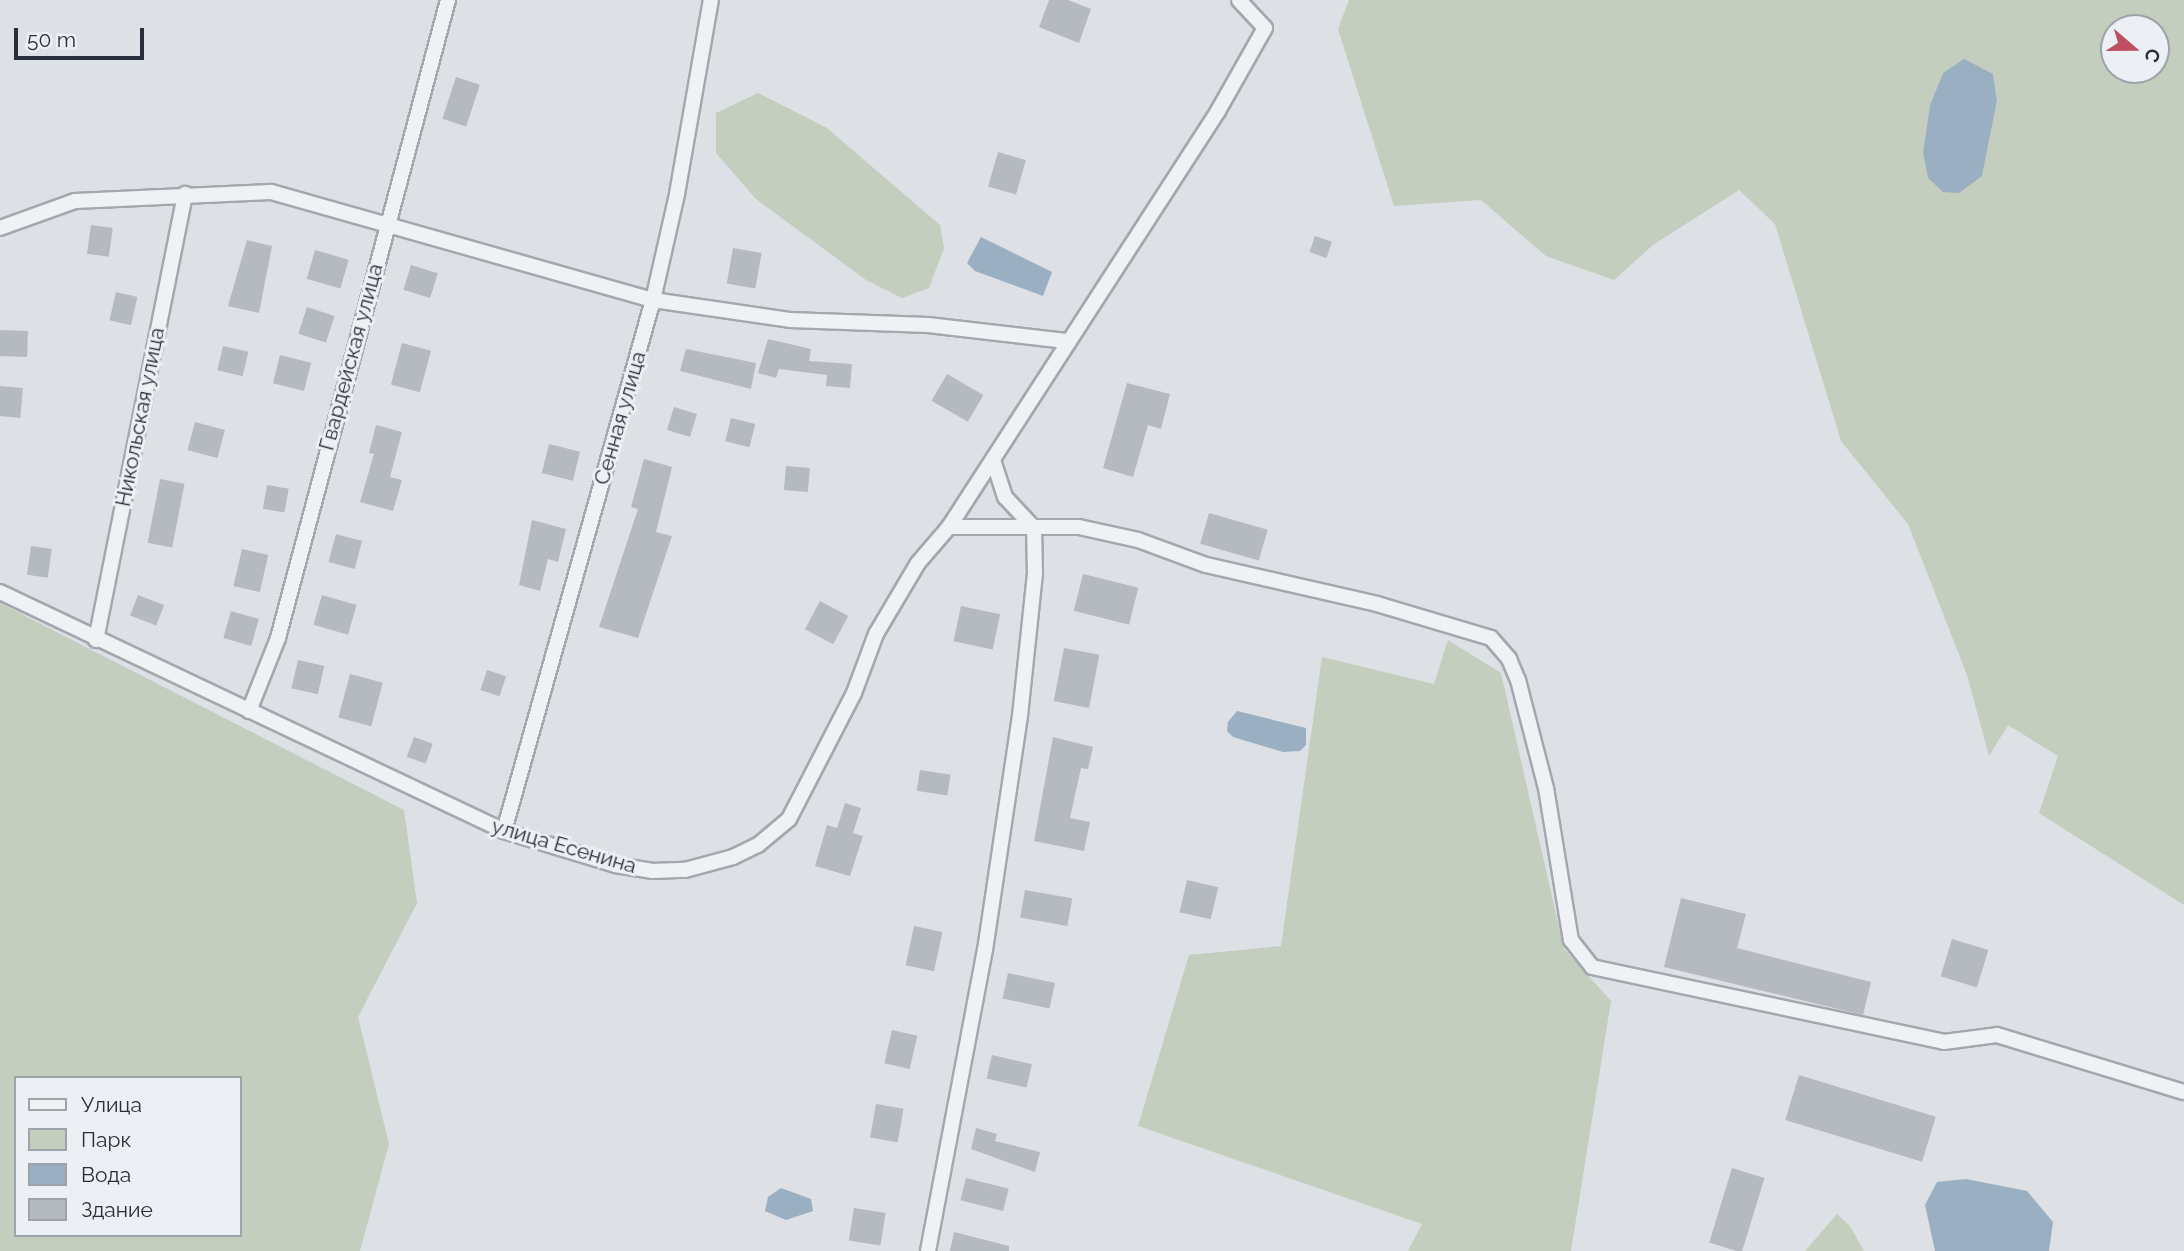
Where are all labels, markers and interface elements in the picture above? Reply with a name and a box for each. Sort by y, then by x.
scale bar [18,14,147,58]
north arrow [2100,14,2170,84]
text: 50 m [27,27,76,52]
text: С [2140,46,2165,65]
street label: Гвардейская улица [314,261,388,453]
street label: Никольская улица [110,325,170,509]
street label: Сенная улица [589,348,651,488]
street label: улица Есенина [489,813,639,879]
legend [14,1076,242,1237]
text: Улица [81,1092,142,1117]
text: Парк [81,1127,131,1152]
text: Вода [81,1162,131,1187]
text: Здание [81,1197,153,1222]

